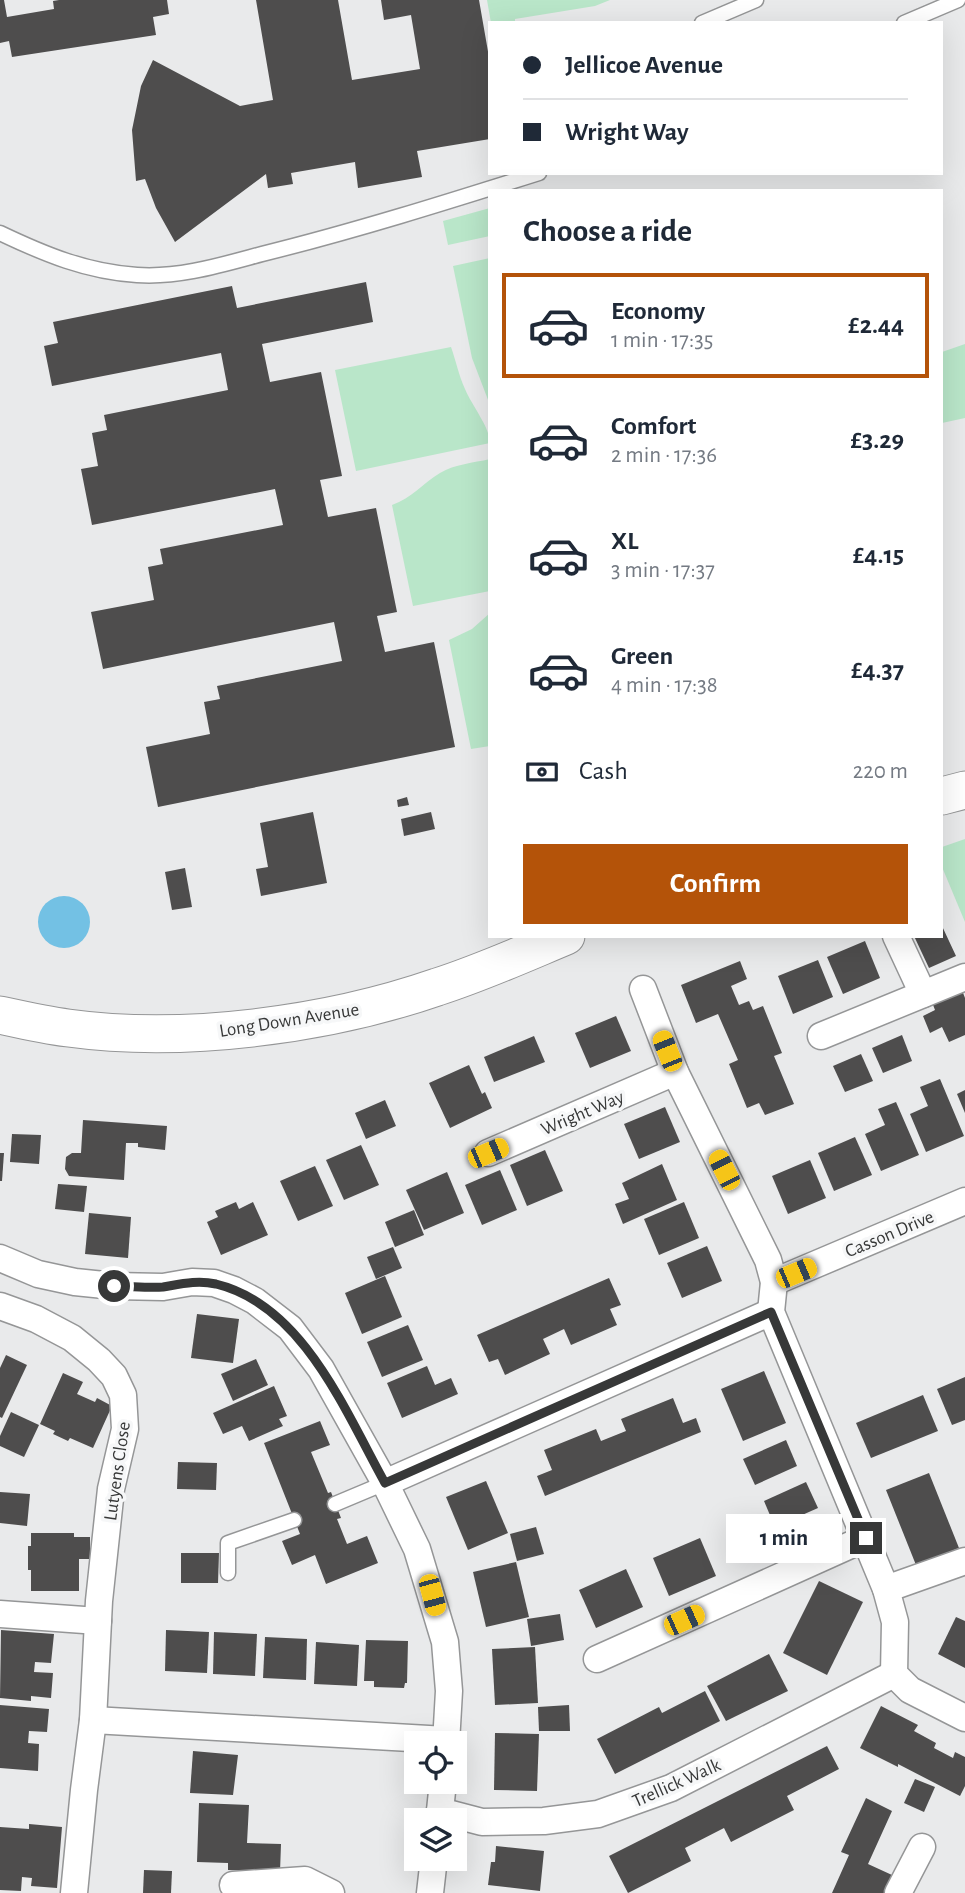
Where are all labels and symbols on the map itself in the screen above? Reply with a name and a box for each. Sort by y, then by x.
street label: Long Down Avenue [218,1000,361,1041]
car [650,1028,685,1074]
street label: Wright Way [538,1087,627,1139]
car [465,1135,512,1171]
car [706,1147,743,1193]
street label: Casson Drive [842,1207,937,1262]
car [773,1255,820,1291]
route start [98,1270,130,1302]
street label: Lutyens Close [101,1420,134,1522]
callout: 1 min [726,1514,842,1562]
route end [850,1522,882,1554]
car [417,1572,448,1618]
car [661,1602,708,1638]
street label: Trellick Walk [630,1755,724,1811]

